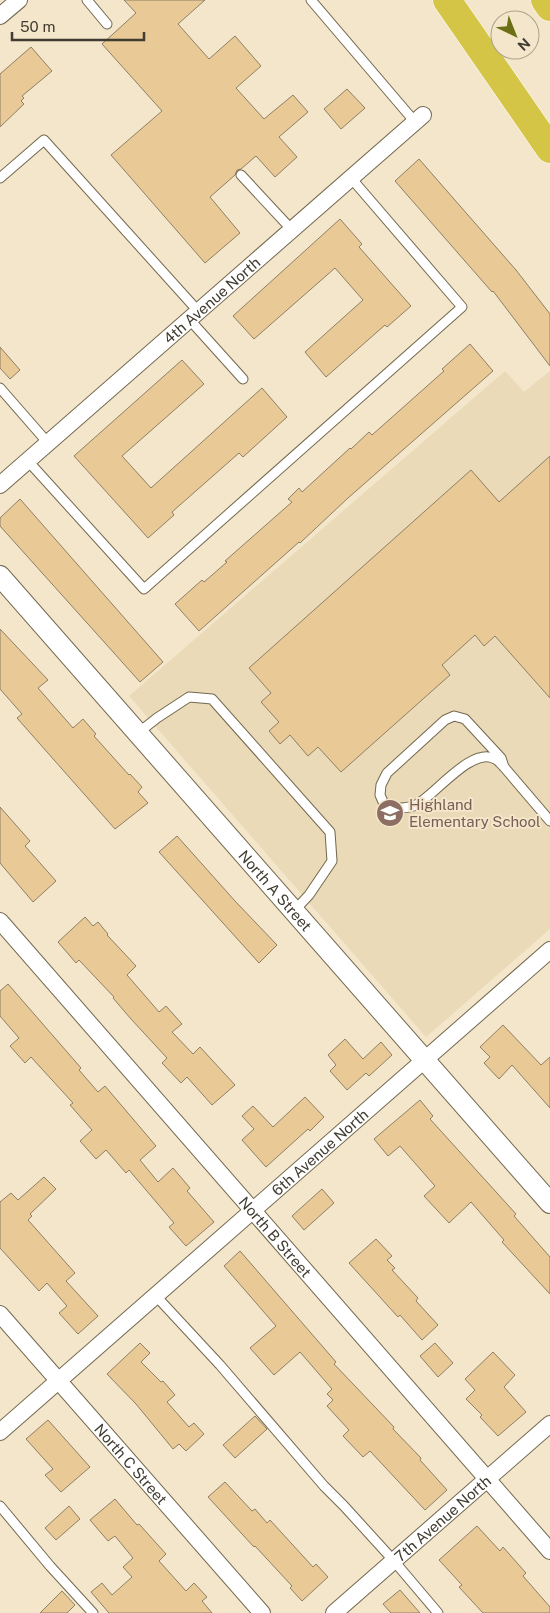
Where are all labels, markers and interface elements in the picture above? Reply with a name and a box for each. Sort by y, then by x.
scale bar [12,10,145,42]
north arrow [490,10,540,60]
text: 50 m [20,18,55,35]
text: N [514,35,533,54]
street label: 4th Avenue North [160,253,263,347]
place label: Highland Elementary School [409,796,541,830]
school or university icon: Highland Elementary School [375,798,405,828]
street label: North A Street [236,846,316,934]
street label: 6th Avenue North [268,1105,371,1199]
street label: North B Street [236,1193,315,1280]
street label: North C Street [91,1420,171,1508]
street label: 7th Avenue North [391,1472,494,1565]

